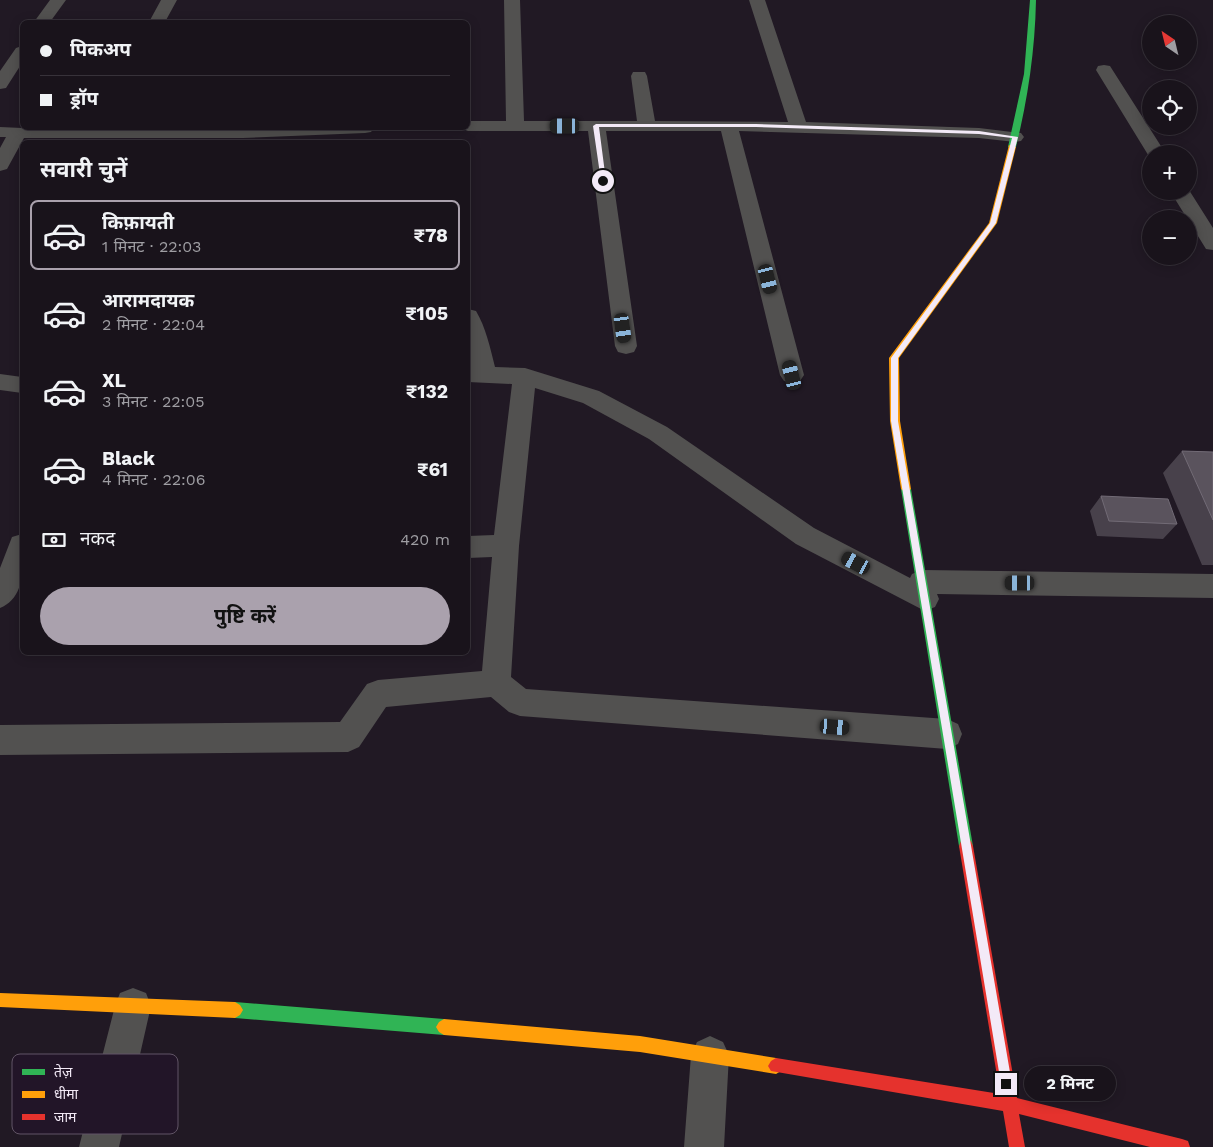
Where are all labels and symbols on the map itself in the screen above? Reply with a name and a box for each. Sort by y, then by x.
north arrow [1142,15,1198,70]
car [550,119,580,134]
route start [592,170,614,192]
car [757,263,778,295]
car [613,312,632,344]
car [781,359,802,391]
car [839,549,872,577]
car [1005,576,1035,591]
car [819,718,850,736]
legend [12,1054,178,1134]
text: तेज़ [54,1063,73,1080]
callout: 2 मिनट [1024,1066,1116,1102]
route end [995,1073,1017,1095]
text: धीमा [54,1086,79,1102]
text: जाम [54,1109,77,1125]

